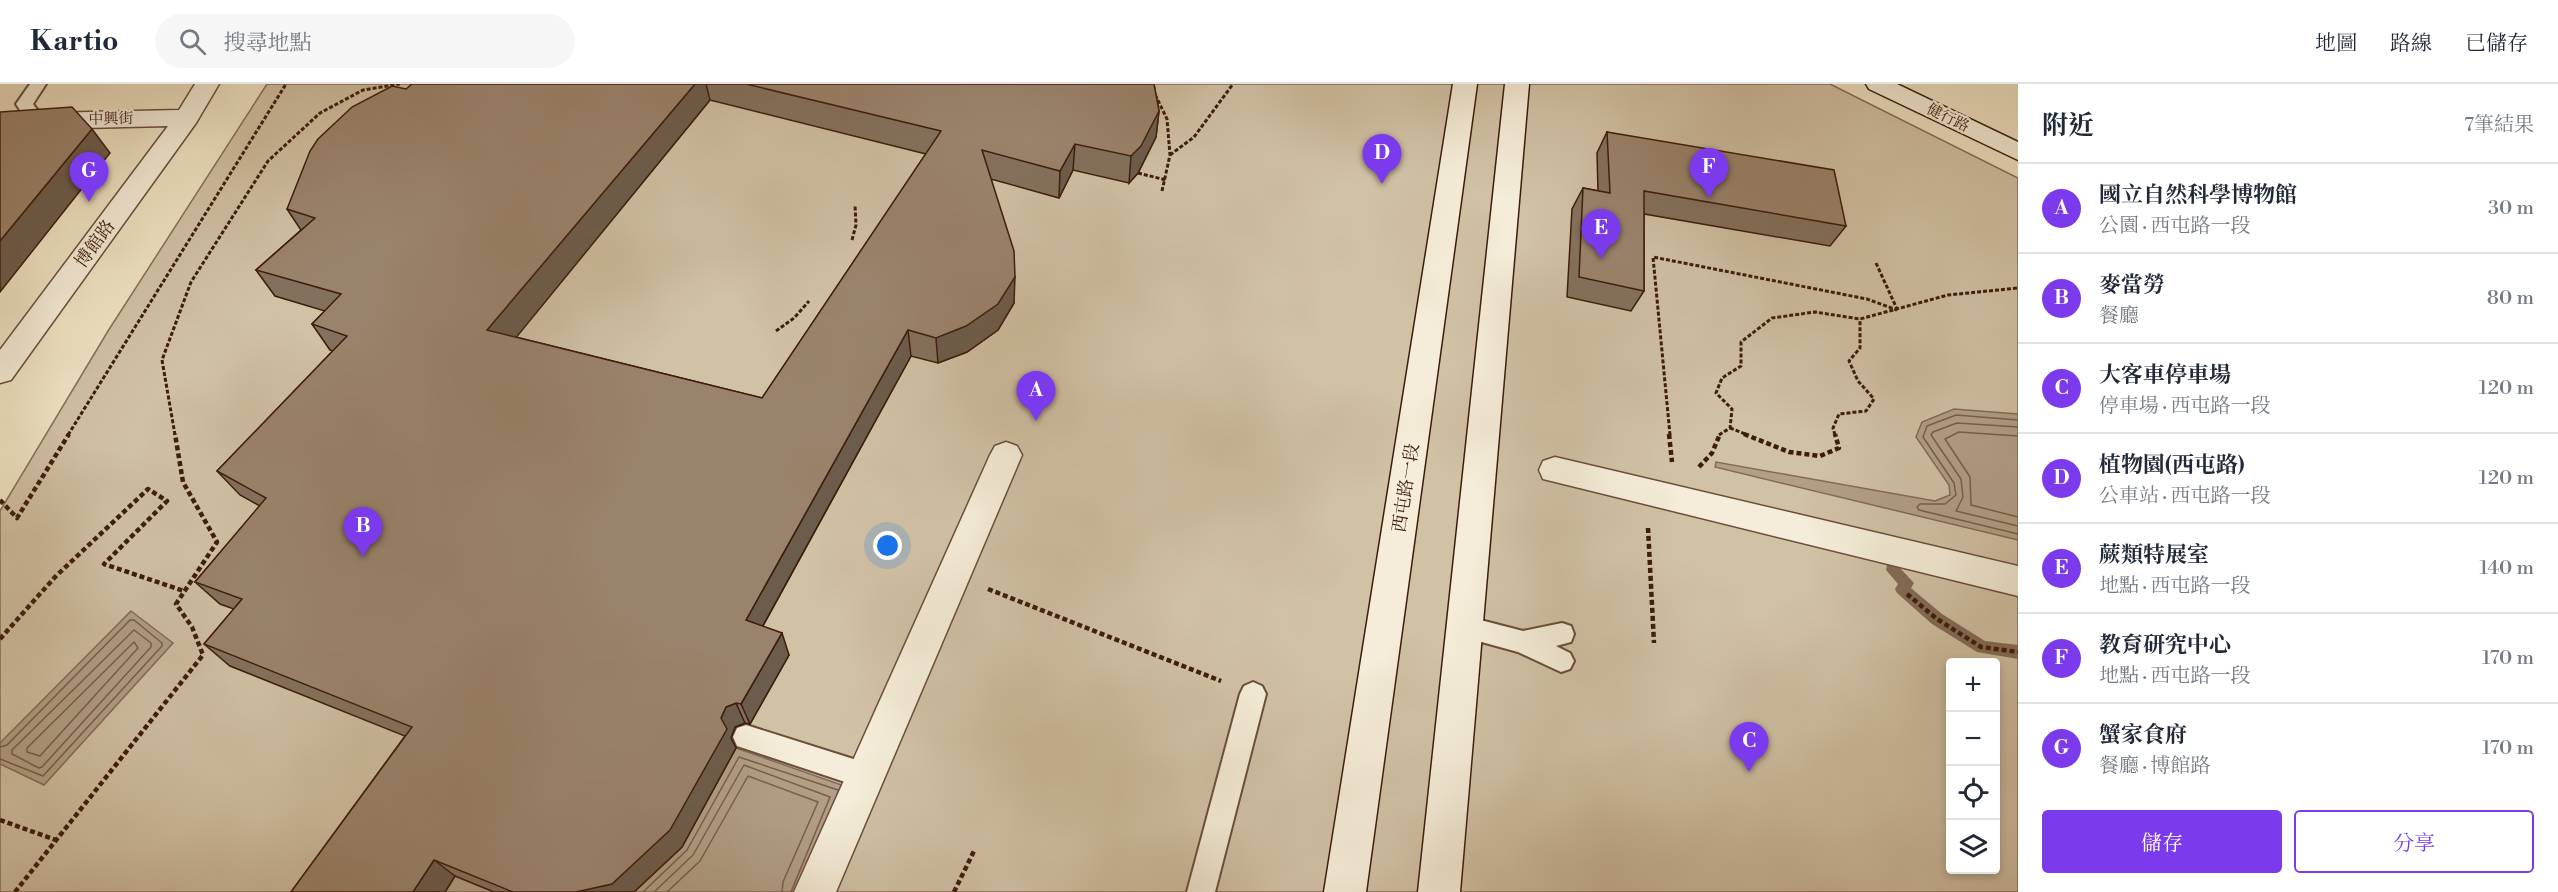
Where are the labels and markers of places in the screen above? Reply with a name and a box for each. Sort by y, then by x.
pin: D [1362,135,1402,184]
pin: F [1690,148,1728,198]
pin: G [70,152,109,202]
pin: E [1582,210,1620,259]
pin: A [1016,372,1056,421]
pin: B [344,508,382,557]
pin: C [1730,722,1768,772]

